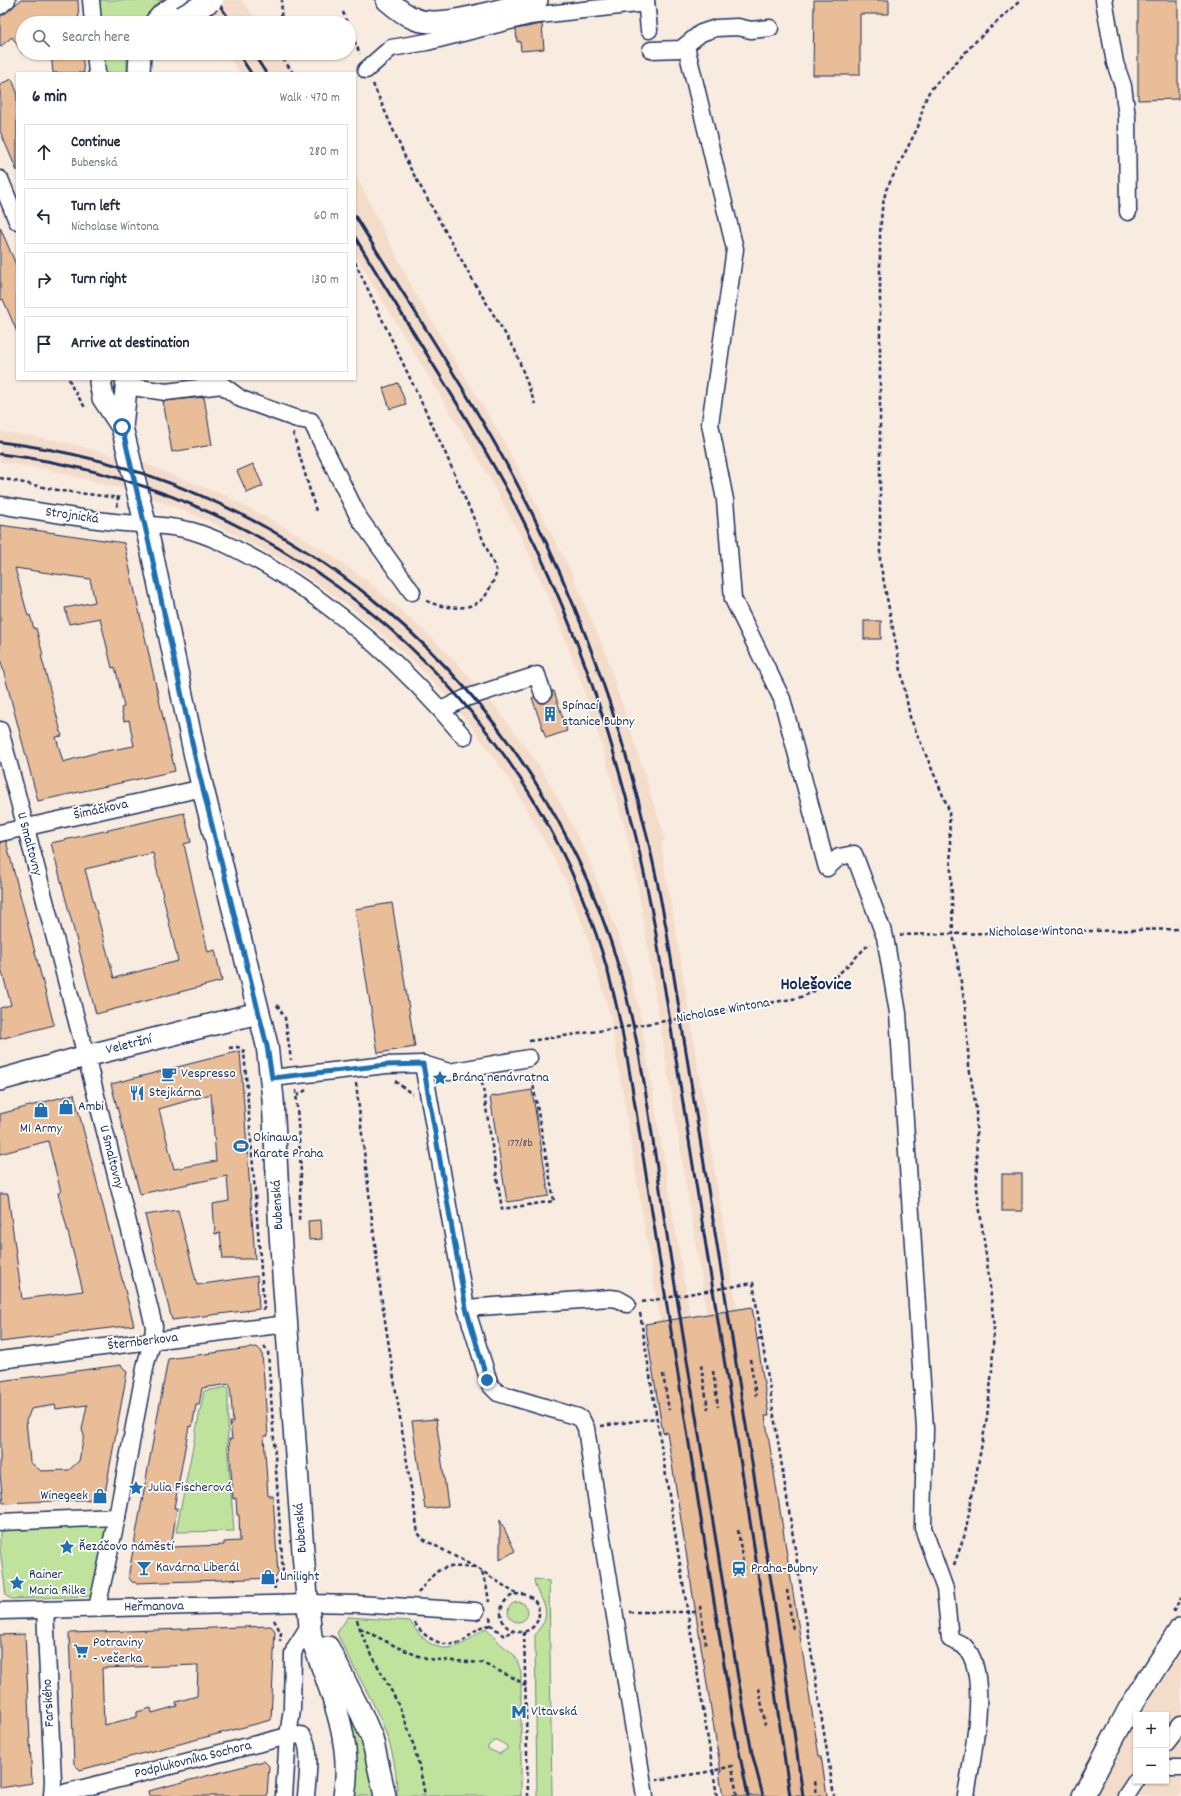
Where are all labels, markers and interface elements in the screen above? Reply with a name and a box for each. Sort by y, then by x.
search box [16,16,356,60]
icon: search [30,27,52,49]
text: Search here [62,27,130,49]
text: 6 min [32,86,67,110]
text: Walk · 470 m [280,89,340,108]
text: Continue [71,132,120,154]
icon: ahead [33,141,55,163]
text: 280 m [309,143,339,162]
text: Bubenská [71,154,117,173]
text: Turn left [71,196,120,218]
icon: left [33,205,55,227]
text: 60 m [314,207,339,226]
text: Nicholase Wintona [71,218,159,237]
icon: right [33,269,55,291]
text: Turn right [71,269,127,291]
text: 130 m [311,271,339,290]
icon: arrive [33,333,55,355]
text: Arrive at destination [71,333,189,355]
route start [113,418,131,436]
street label: Strojnická [44,502,100,530]
place label: Spínací stanice Bubny [562,696,635,732]
building icon: Spínací stanice Bubny [541,705,559,723]
street label: Šimáčkova [72,794,130,825]
street label: U Smaltovny [11,810,47,878]
street label: Nicholase Wintona [989,921,1084,943]
district label: Holešovice [780,973,852,998]
street label: Nicholase Wintona [675,993,772,1029]
street label: Veletržní [104,1029,155,1060]
place label: Vespresso [181,1064,236,1084]
cafe icon: Vespresso [160,1065,178,1083]
place label: Brána nenávratna [452,1068,549,1088]
place icon: Brána nenávratna [431,1069,449,1087]
place label: Stejkárna [149,1083,202,1103]
restaurant icon: Stejkárna [128,1084,146,1102]
place label: Ambi [78,1097,104,1117]
shop icon: Ambi [57,1098,75,1116]
shop icon: M1 Army [32,1101,50,1119]
place label: M1 Army [20,1119,63,1139]
street label: U Smaltovny [93,1123,129,1191]
place label: Okinawa Karate Praha [253,1128,324,1164]
house number: 177/8b [507,1135,533,1152]
sports icon: Okinawa Karate Praha [232,1137,250,1155]
street label: Bubenská [267,1180,289,1230]
street label: Šternberkova [107,1328,180,1356]
route end [478,1371,496,1389]
place label: Julia Fischerová [148,1478,232,1498]
place icon: Julia Fischerová [127,1479,145,1497]
place label: Winegeek [41,1486,88,1506]
shop icon: Winegeek [91,1487,109,1505]
street label: Bubenská [289,1502,313,1554]
place label: Řezáčovo náměstí [79,1537,175,1557]
place icon: Řezáčovo náměstí [58,1538,76,1556]
place label: Kavárna Liberál [156,1558,240,1578]
bar icon: Kavárna Liberál [135,1559,153,1577]
place label: Praha-Bubny [751,1559,818,1579]
station icon: Praha-Bubny [730,1560,748,1578]
place label: Rainer Maria Rilke [29,1565,86,1601]
place label: Unilight [280,1567,319,1587]
shop icon: Unilight [259,1568,277,1586]
place icon: Rainer Maria Rilke [8,1574,26,1592]
street label: Heřmanova [124,1596,184,1618]
place label: Potraviny - večerka [93,1633,143,1669]
supermarket icon: Potraviny - večerka [72,1642,90,1660]
street label: Farského [38,1678,60,1728]
place label: Vltavská [531,1702,577,1722]
metro station icon: Vltavská [510,1703,528,1721]
map controls [1133,1712,1169,1784]
button: + [1133,1712,1169,1748]
street label: Podplukovníka Sochora [132,1736,254,1784]
button: − [1133,1748,1169,1784]

